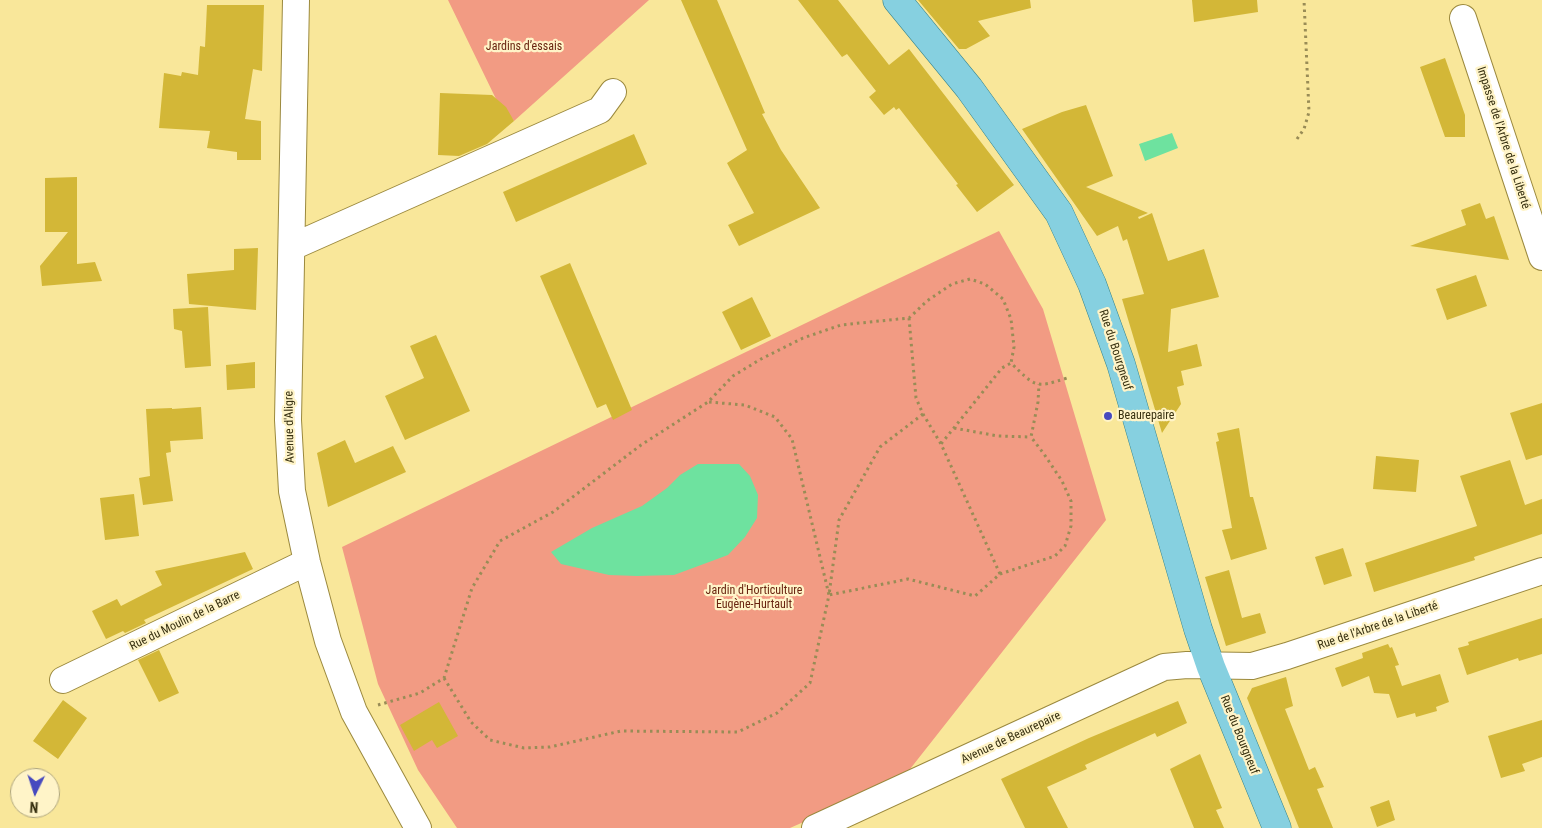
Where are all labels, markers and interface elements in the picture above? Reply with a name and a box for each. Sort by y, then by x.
park label: Jardins d’essais [486,40,562,54]
street label: Impasse de l'Arbre de la Liberté [1473,65,1533,211]
street label: Rue du Bourgneuf [1095,308,1135,392]
street label: Avenue d'Aligre [282,391,298,463]
place label: Beaurepaire [1118,409,1174,423]
marker: Beaurepaire [1102,410,1114,422]
park label: Jardin d'Horticulture Eugène-Hurtault [706,584,802,612]
street label: Rue du Moulin de la Barre [128,588,242,654]
street label: Rue de l'Arbre de la Liberté [1316,599,1440,653]
street label: Rue du Bourgneuf [1217,693,1261,777]
street label: Avenue de Beaurepaire [959,709,1063,767]
north arrow [10,768,60,818]
text: N [29,799,39,815]

